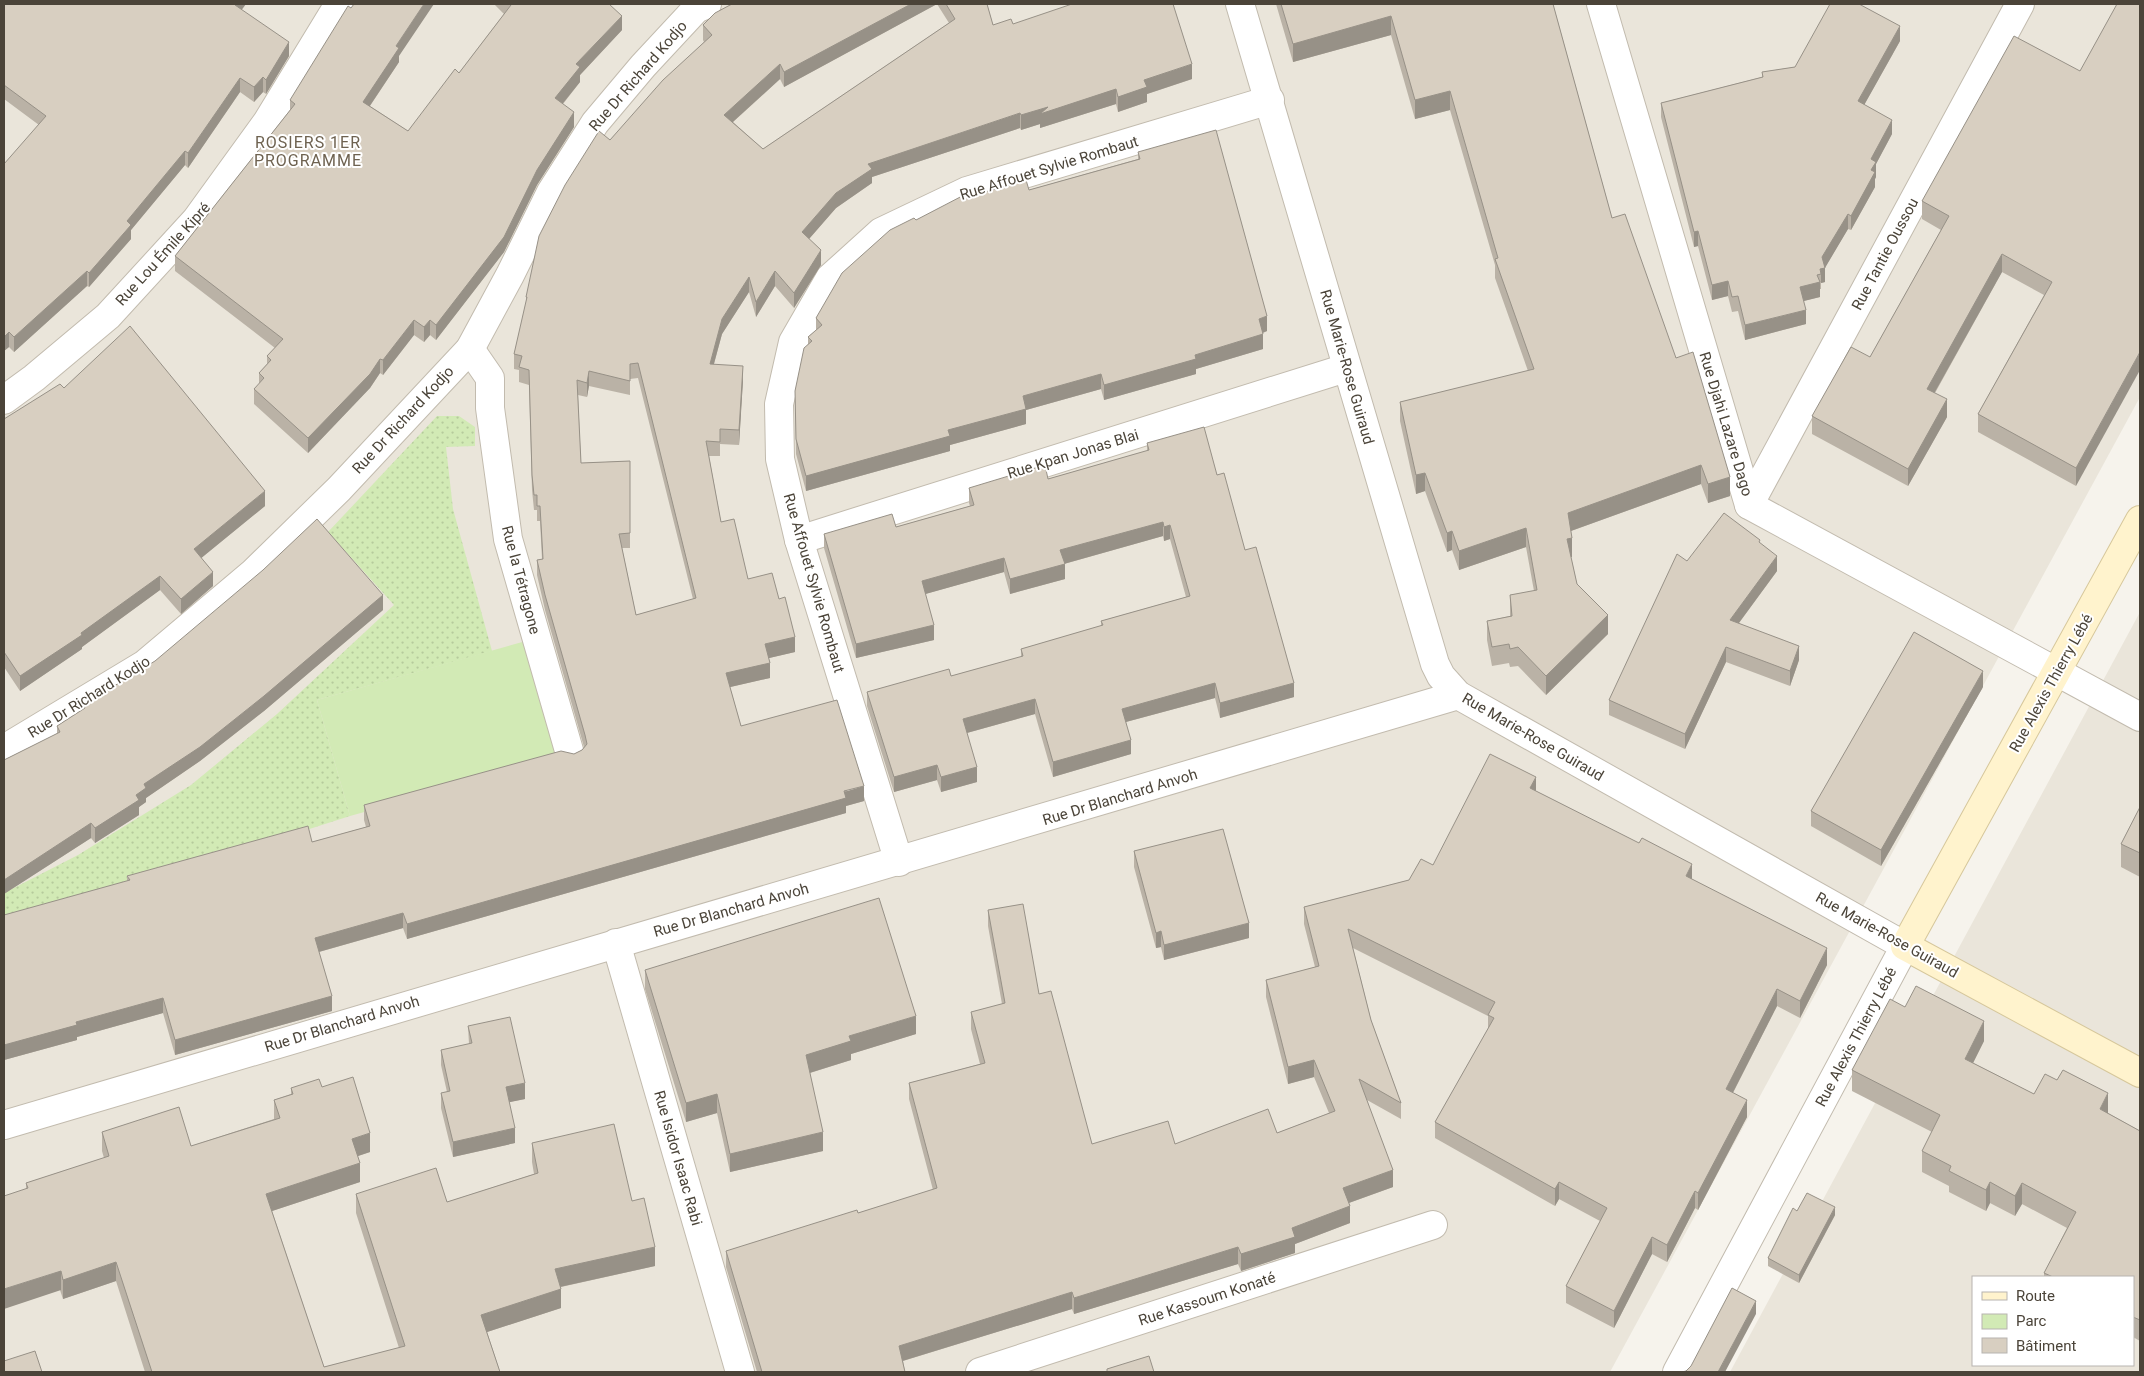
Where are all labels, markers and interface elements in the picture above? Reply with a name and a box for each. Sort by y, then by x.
street label: Rue Dr Richard Kodjo [585,17,691,135]
street label: Rue Affouet Sylvie Rombaut [958,132,1141,204]
district label: ROSIERS 1ER PROGRAMME [254,133,362,170]
street label: Rue Tantie Oussou [1848,195,1922,313]
street label: Rue Lou Émile Kipré [112,199,214,309]
street label: Rue Marie-Rose Guiraud [1316,287,1378,447]
street label: Rue Djahi Lazare Dago [1695,350,1757,498]
street label: Rue Dr Richard Kodjo [349,362,457,478]
street label: Rue Kpan Jonas Blai [1005,425,1141,483]
street label: Rue Affouet Sylvie Rombaut [780,491,848,675]
street label: Rue la Tétragone [498,524,544,636]
street label: Rue Alexis Thierry Lébé [2006,611,2097,755]
street label: Rue Dr Richard Kodjo [25,652,153,742]
street label: Rue Marie-Rose Guiraud [1459,689,1607,785]
street label: Rue Dr Blanchard Anvoh [1041,765,1199,829]
street label: Rue Dr Blanchard Anvoh [651,879,811,941]
street label: Rue Marie-Rose Guiraud [1813,888,1961,982]
street label: Rue Alexis Thierry Lébé [1812,964,1900,1110]
street label: Rue Dr Blanchard Anvoh [263,992,421,1056]
street label: Rue Isidor Isaac Rabi [650,1088,706,1228]
street label: Rue Kassoum Konaté [1136,1268,1278,1330]
legend [1972,1276,2134,1366]
text: Route [2016,1287,2055,1305]
text: Parc [2016,1312,2046,1330]
text: Bâtiment [2016,1337,2076,1355]

